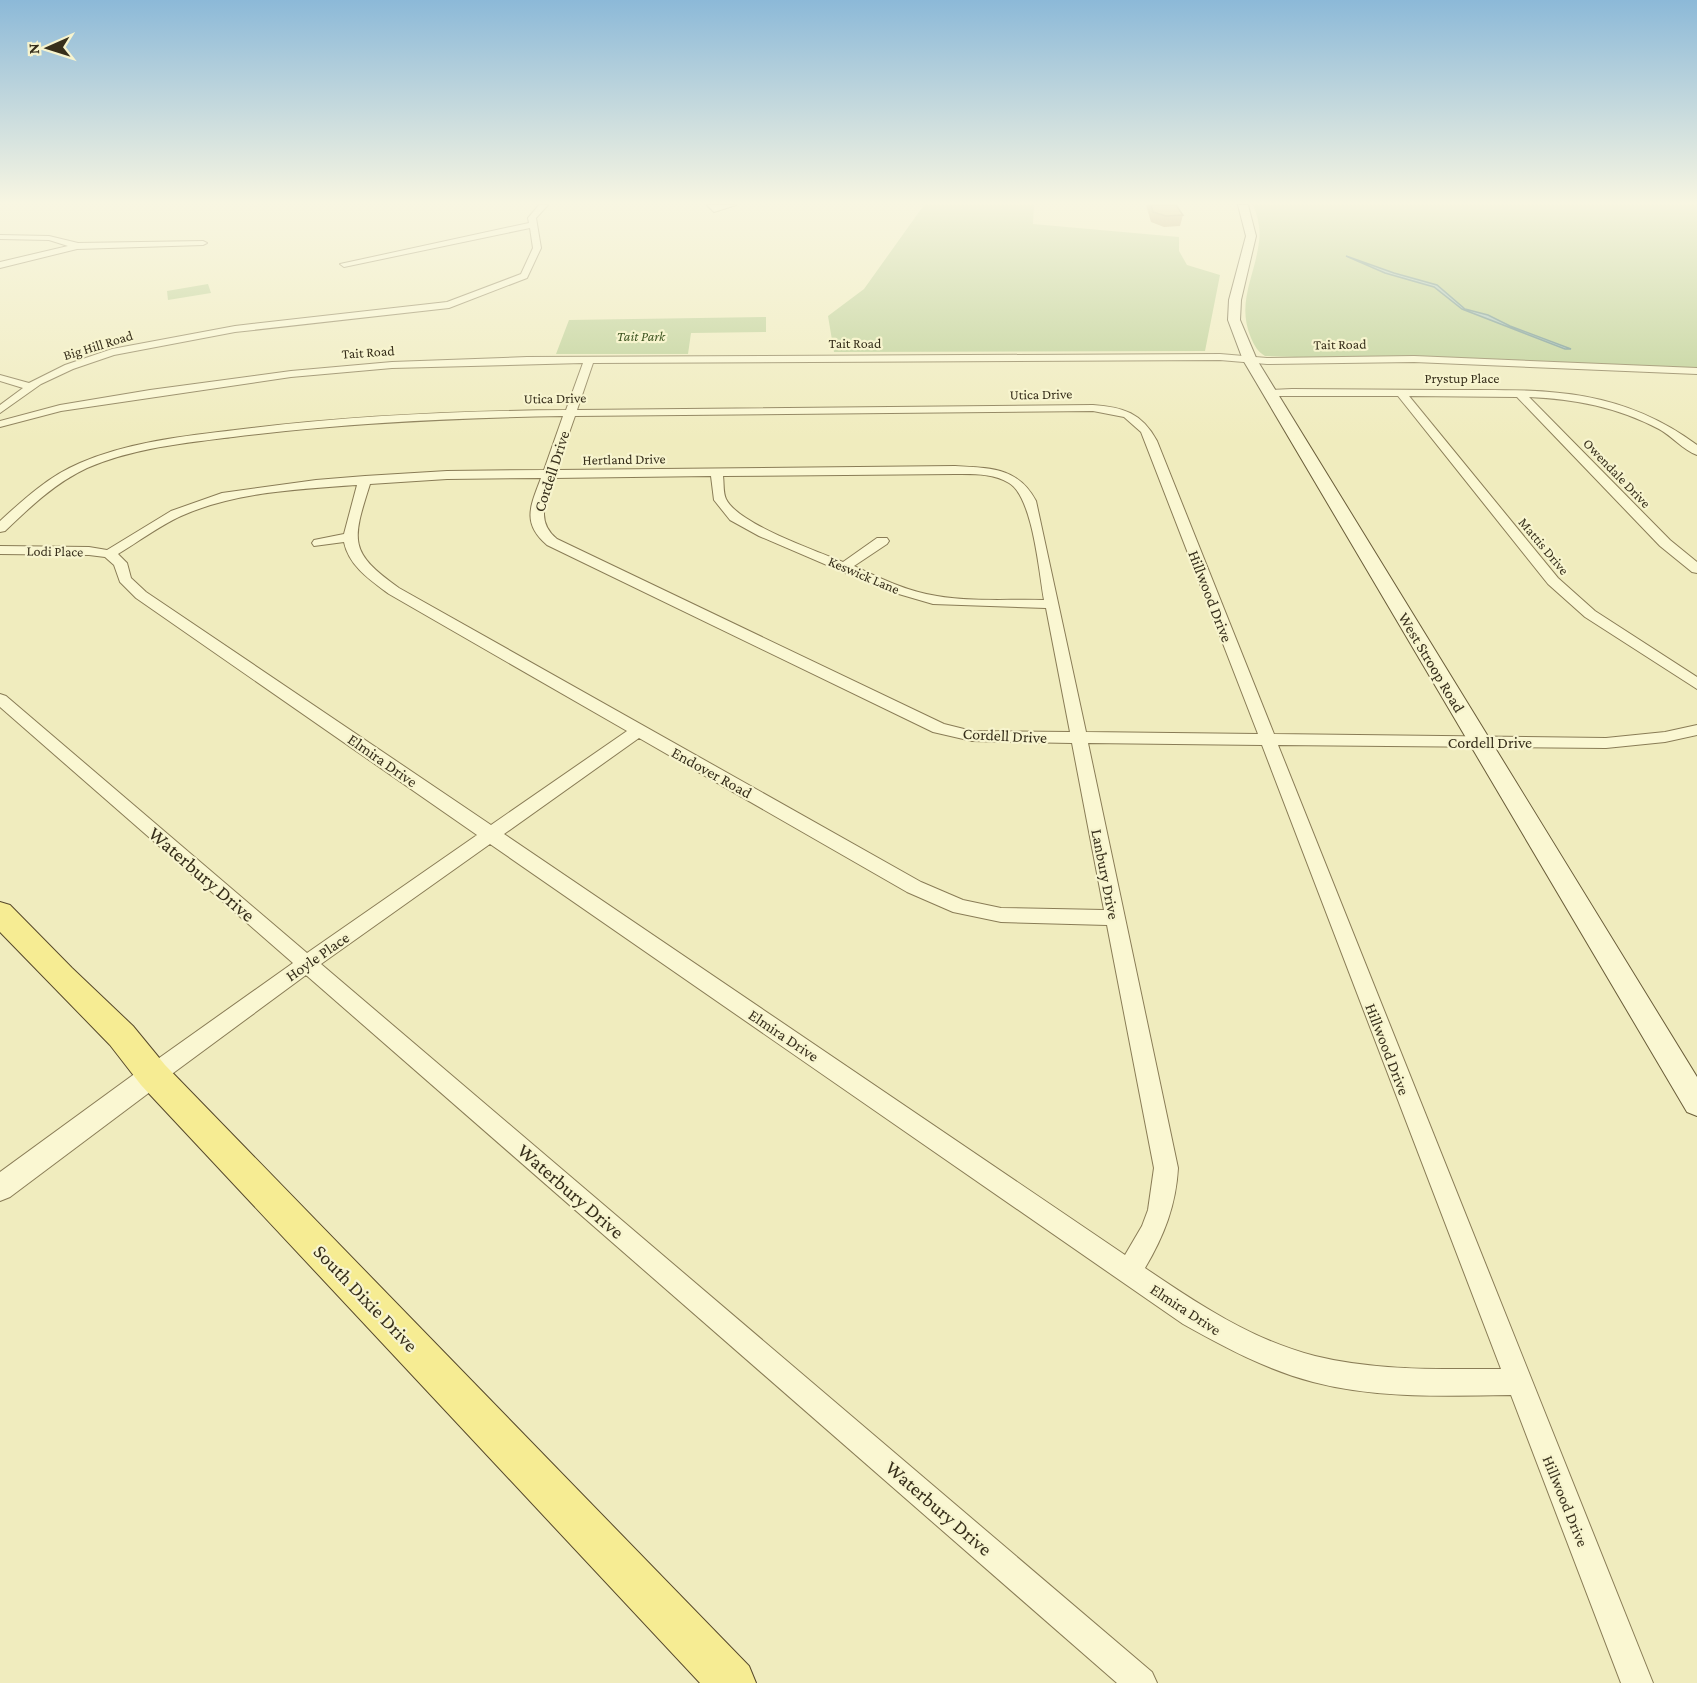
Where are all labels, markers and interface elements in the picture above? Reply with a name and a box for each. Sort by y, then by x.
north arrow [18,18,78,78]
text: N [25,43,42,55]
street label: Big Hill Road [61,327,135,363]
park label: Tait Park [617,328,666,344]
street label: Tait Road [829,335,882,351]
street label: Tait Road [1313,336,1367,352]
street label: Tait Road [341,342,396,362]
street label: Prystup Place [1425,370,1500,386]
street label: Utica Drive [1010,385,1072,403]
street label: Utica Drive [524,389,586,407]
street label: Cordell Drive [530,428,573,514]
street label: Owendale Drive [1580,435,1654,511]
street label: Hertland Drive [582,450,666,468]
street label: Mattis Drive [1515,514,1573,578]
street label: Lodi Place [27,543,83,559]
street label: Hillwood Drive [1185,548,1236,644]
street label: Keswick Lane [826,553,902,597]
street label: West Stroop Road [1394,609,1468,716]
street label: Cordell Drive [962,725,1048,746]
street label: Elmira Drive [345,730,421,790]
street label: Cordell Drive [1448,734,1532,751]
street label: Endover Road [669,743,755,802]
street label: Waterbury Drive [144,822,260,927]
street label: Lanbury Drive [1087,828,1123,921]
street label: Hoyle Place [282,928,353,985]
street label: Hillwood Drive [1362,1001,1413,1097]
street label: Elmira Drive [746,1006,822,1065]
street label: Waterbury Drive [513,1139,629,1244]
street label: South Dixie Drive [309,1240,423,1356]
street label: Elmira Drive [1147,1280,1224,1338]
street label: Hillwood Drive [1540,1453,1592,1549]
street label: Waterbury Drive [881,1456,997,1561]

